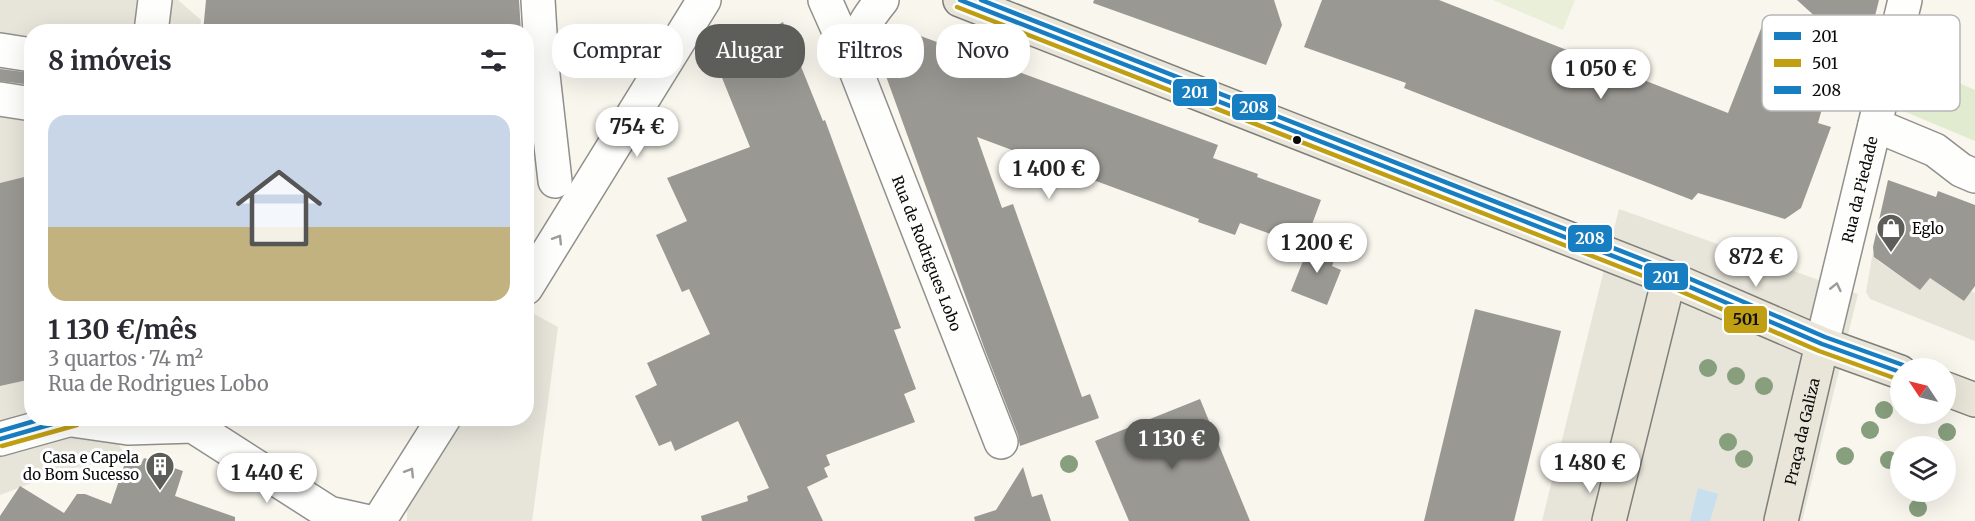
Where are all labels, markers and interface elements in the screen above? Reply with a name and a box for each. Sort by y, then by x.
legend [1762,15,1960,111]
chip: Comprar [552,24,683,78]
chip: Alugar [695,24,805,78]
chip: Filtros [817,24,924,78]
chip: Novo [936,24,1030,78]
text: 201 [1812,26,1838,46]
text: 8 imóveis [48,44,172,77]
icon: filters [477,44,510,77]
pin: 1 050 € [1546,49,1656,100]
text: 501 [1812,53,1838,73]
text: 1 050 € [1565,56,1637,81]
line badge: 201 [1172,78,1218,107]
text: 208 [1812,80,1841,100]
text: 201 [1182,82,1209,102]
line badge: 208 [1231,93,1277,121]
text: 208 [1239,97,1269,117]
pin: 754 € [595,107,679,158]
text: 754 € [609,114,665,139]
unlabelled marker [1291,134,1303,146]
street label: Rua da Piedade [1837,134,1881,245]
pin: 1 400 € [994,149,1104,200]
icon: home [225,154,333,262]
text: 1 400 € [1013,156,1085,181]
street label: Rua de Rodrigues Lobo [888,173,966,334]
shop icon: Eglo [1875,212,1907,254]
place label: Eglo [1912,219,1944,238]
pin: 1 200 € [1262,223,1372,274]
line badge: 208 [1567,224,1613,253]
text: 208 [1575,228,1605,248]
text: 1 200 € [1281,230,1353,255]
one-way arrow [550,235,562,245]
pin: 872 € [1714,237,1798,288]
text: 872 € [1729,244,1783,269]
line badge: 201 [1643,262,1689,291]
text: 201 [1653,267,1680,287]
one-way arrow [1829,282,1842,292]
line badge: 501 [1723,305,1768,334]
text: 501 [1733,309,1760,329]
text: 1 130 €/mês [48,313,197,346]
text: 3 quartos · 74 m² [48,346,203,371]
north arrow [1890,358,1956,424]
map controls [1890,358,1956,502]
text: Rua de Rodrigues Lobo [48,371,269,396]
street label: Praça da Galiza [1780,376,1823,487]
pin: 1 130 € [1117,419,1227,470]
text: 1 130 € [1139,426,1205,451]
button: layers [1890,436,1956,502]
pin: 1 480 € [1535,443,1645,494]
place label: Casa e Capela do Bom Sucesso [23,448,139,484]
building icon: Casa e Capela do Bom Sucesso [144,450,176,492]
text: 1 480 € [1554,450,1626,475]
pin: 1 440 € [212,453,322,504]
text: 1 440 € [231,460,303,485]
one-way arrow [403,468,414,479]

